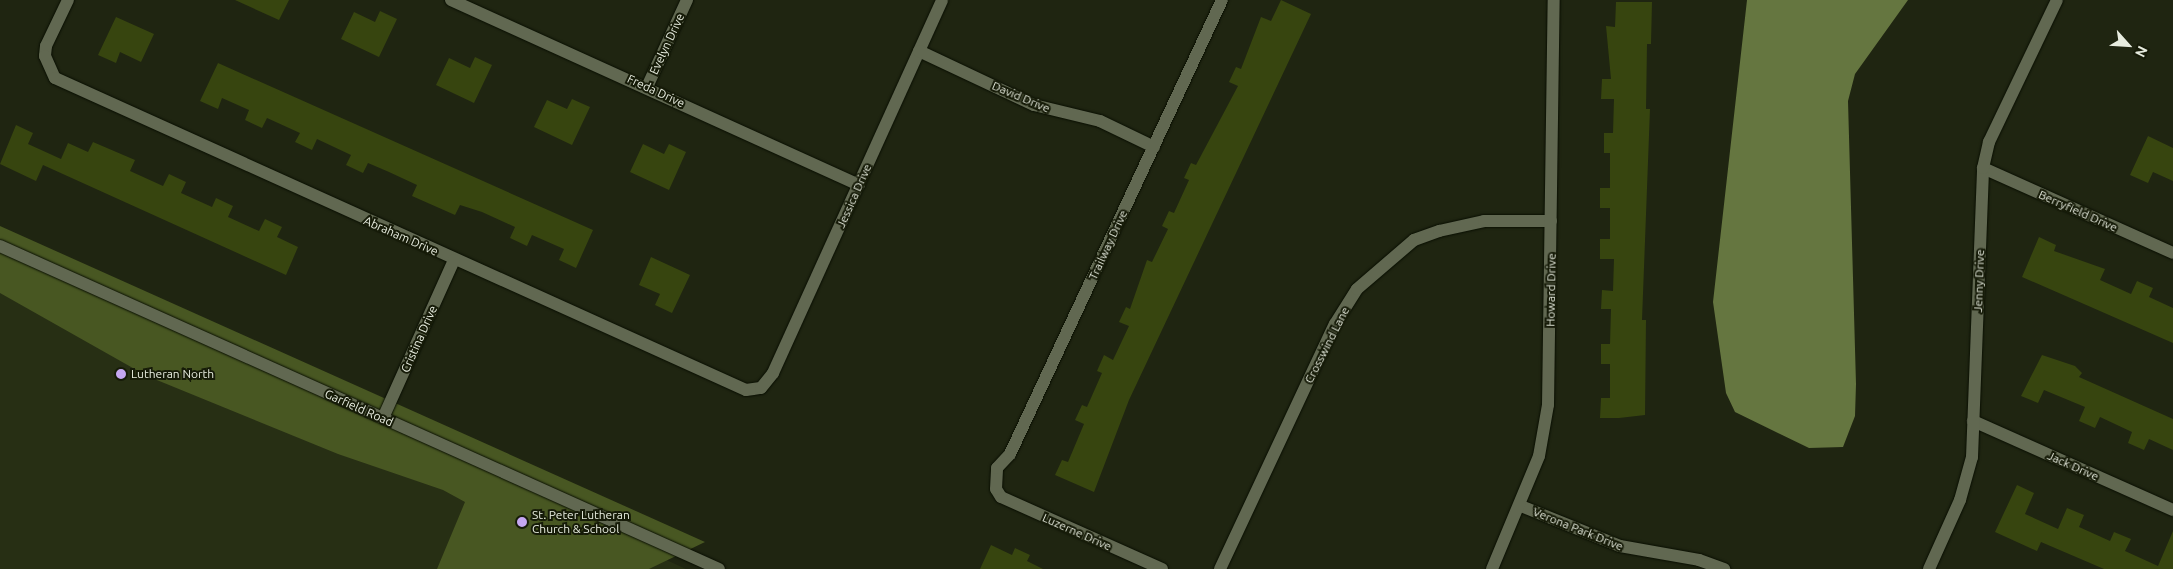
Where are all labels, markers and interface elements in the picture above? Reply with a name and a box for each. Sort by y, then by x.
street label: Evelyn Drive [647,11,687,77]
north arrow [2103,20,2153,70]
text: N [2132,43,2151,60]
street label: Freda Drive [625,71,687,111]
street label: David Drive [990,78,1052,116]
street label: Jessica Drive [833,162,875,230]
street label: Berryfield Drive [2036,187,2120,235]
street label: Trailway Drive [1086,208,1130,282]
street label: Abraham Drive [362,213,440,259]
street label: Jenny Drive [1971,249,1987,313]
street label: Howard Drive [1543,253,1559,327]
street label: Cristina Drive [398,303,440,375]
street label: Crosswind Lane [1302,304,1352,386]
place label: Lutheran North [131,367,214,381]
marker: Lutheran North [115,368,127,380]
street label: Garfield Road [323,387,395,429]
street label: Jack Drive [2045,448,2101,484]
street label: Verona Park Drive [1531,504,1625,554]
place label: St. Peter Lutheran Church & School [532,508,630,536]
street label: Luzerne Drive [1040,510,1114,554]
marker: St. Peter Lutheran Church & School [516,516,528,528]

